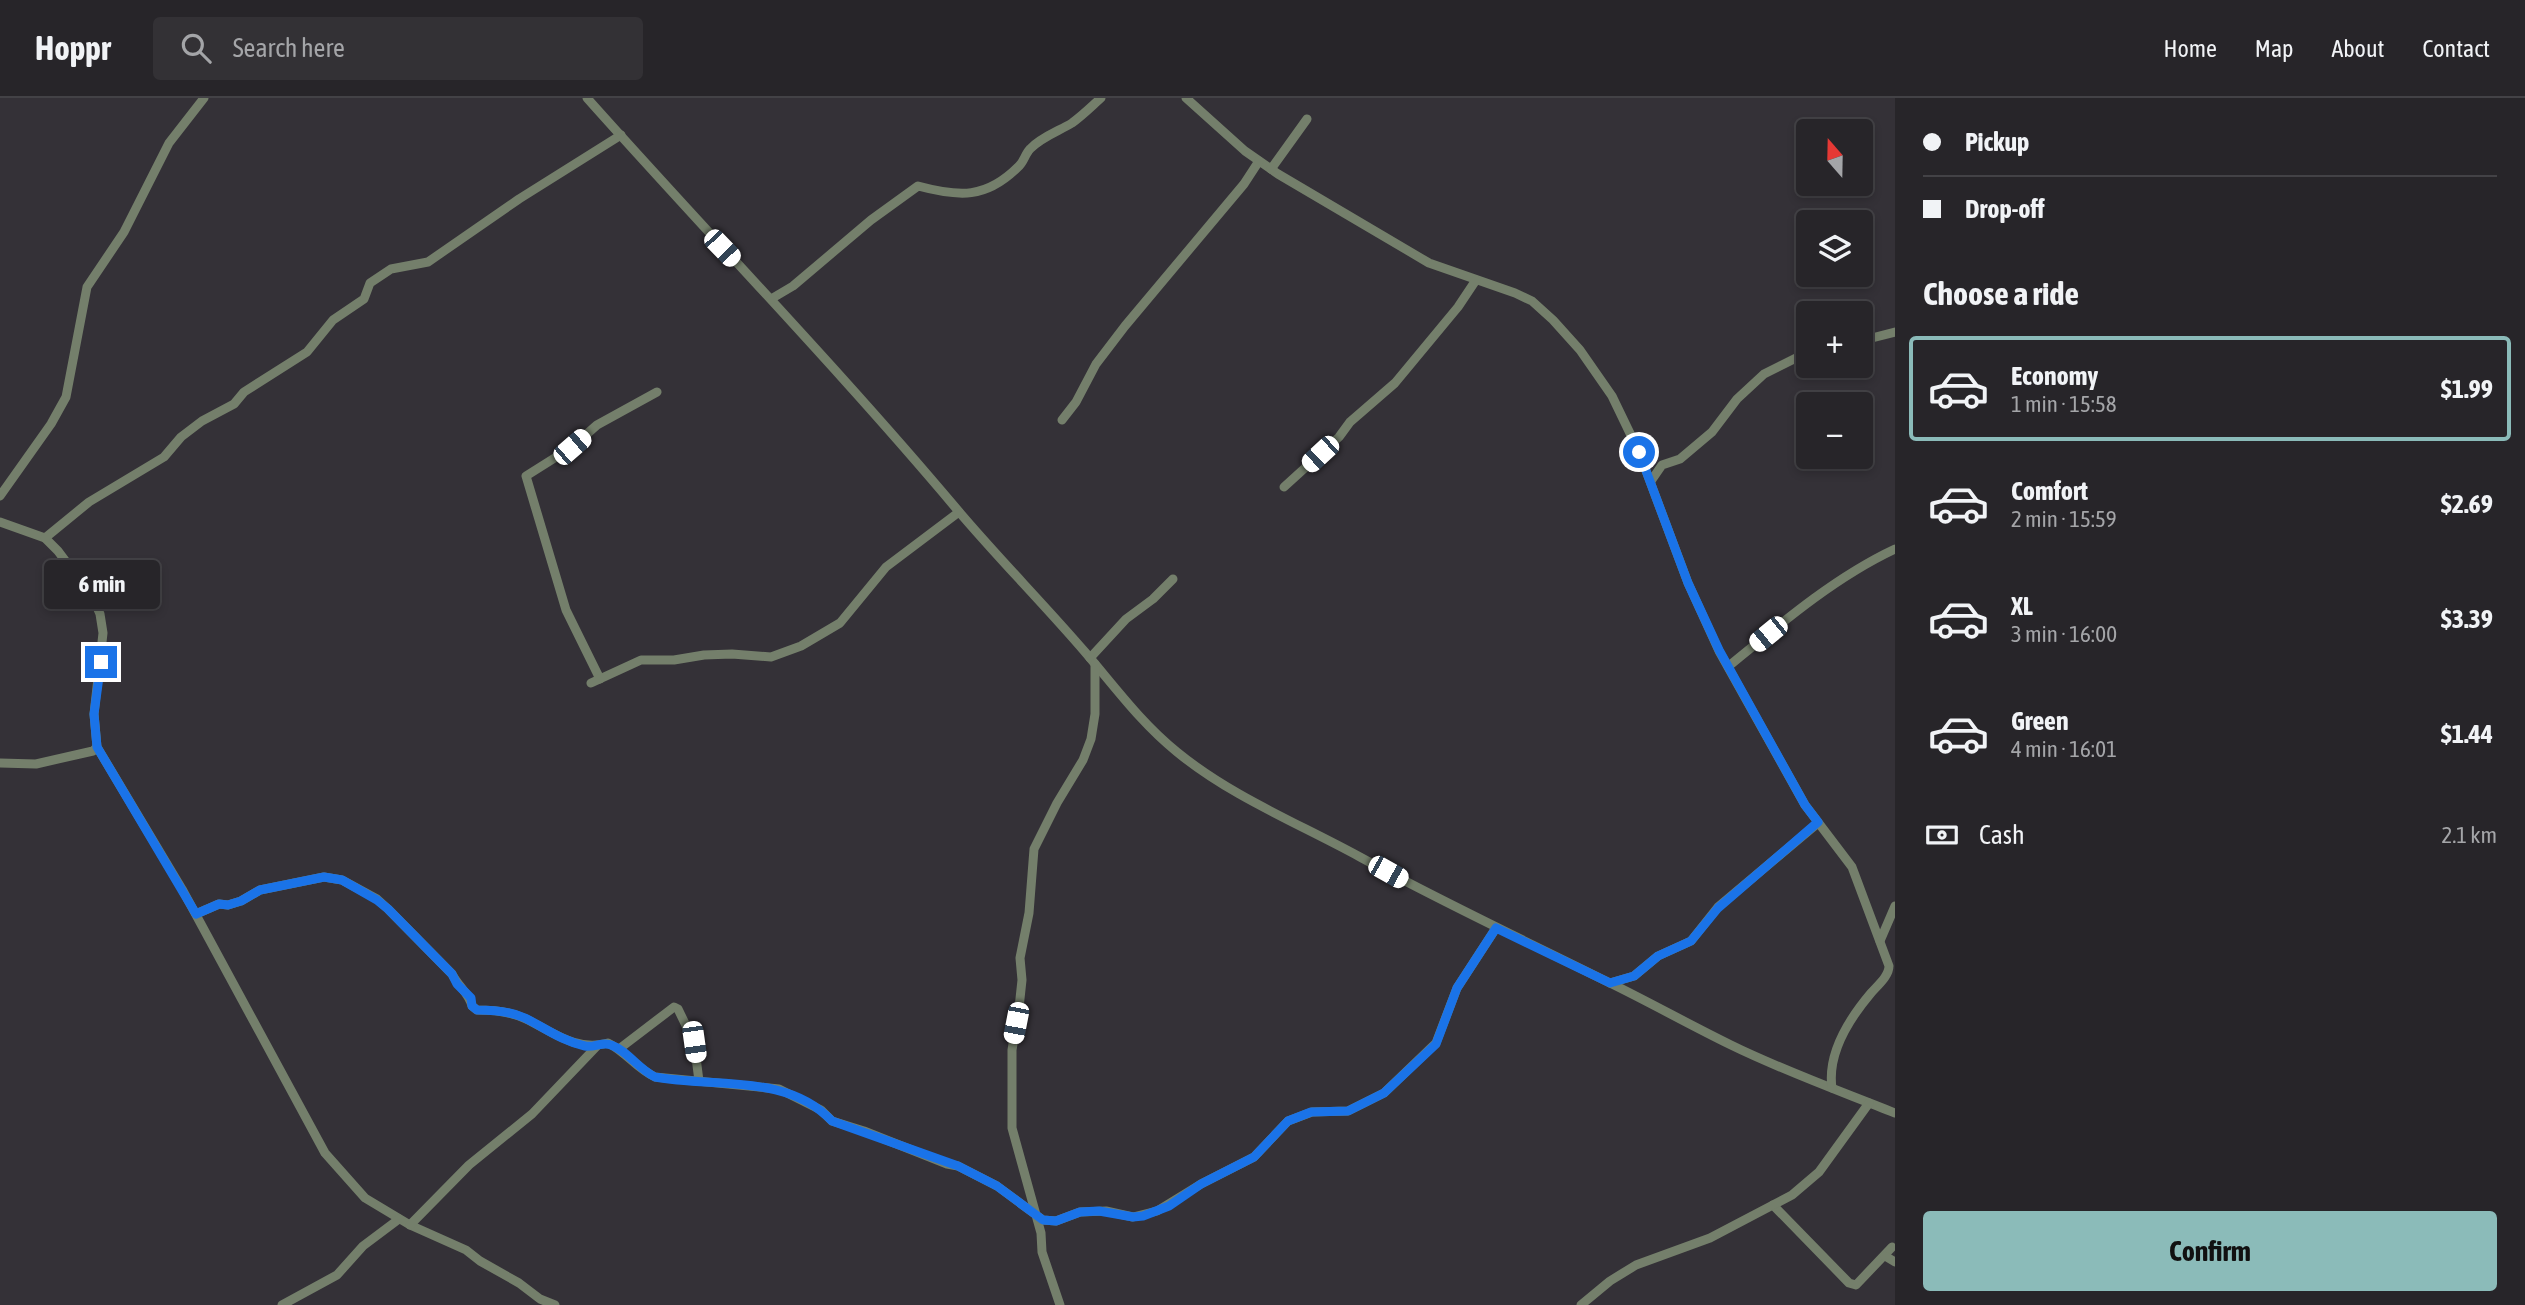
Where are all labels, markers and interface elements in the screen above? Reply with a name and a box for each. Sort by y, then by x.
search box [153,17,643,80]
text: Hoppr [35,29,111,67]
icon: search [177,29,215,67]
text: Search here [233,33,345,63]
text: Home [2163,35,2217,62]
text: Map [2255,35,2293,62]
text: About [2331,35,2384,62]
text: Contact [2422,35,2490,62]
north arrow [1796,119,1872,196]
map controls [1796,119,1873,469]
text: Pickup [1965,127,2029,157]
text: Drop-off [1965,194,2045,224]
button: layers [1796,210,1873,287]
car [700,226,745,270]
text: Choose a ride [1923,275,2079,312]
button: + [1796,301,1873,378]
icon: car [1927,357,1990,420]
text: Economy [2011,361,2098,391]
text: $1.99 [2441,374,2493,404]
text: 1 min · 15:58 [2011,391,2117,417]
button: − [1796,392,1873,469]
car [550,425,595,469]
car [1298,432,1343,476]
route start [1623,436,1655,468]
icon: car [1927,472,1990,535]
text: Comfort [2011,476,2088,506]
text: $2.69 [2441,489,2493,519]
text: 2 min · 15:59 [2011,506,2117,532]
callout: 6 min [43,560,159,610]
text: 6 min [79,571,125,597]
icon: car [1927,587,1990,650]
text: XL [2011,591,2033,621]
text: $3.39 [2441,604,2493,634]
car [1746,613,1791,655]
text: 3 min · 16:00 [2011,621,2117,647]
route end [85,646,117,678]
icon: car [1927,702,1990,765]
text: Green [2011,706,2069,736]
text: $1.44 [2441,719,2493,749]
text: 4 min · 16:01 [2011,736,2117,762]
icon: cash [1923,816,1961,854]
text: Cash [1979,820,2025,850]
text: 2.1 km [2441,822,2497,848]
car [1365,853,1412,891]
car [1002,1000,1031,1046]
car [681,1020,708,1064]
button: Confirm [1923,1211,2497,1291]

